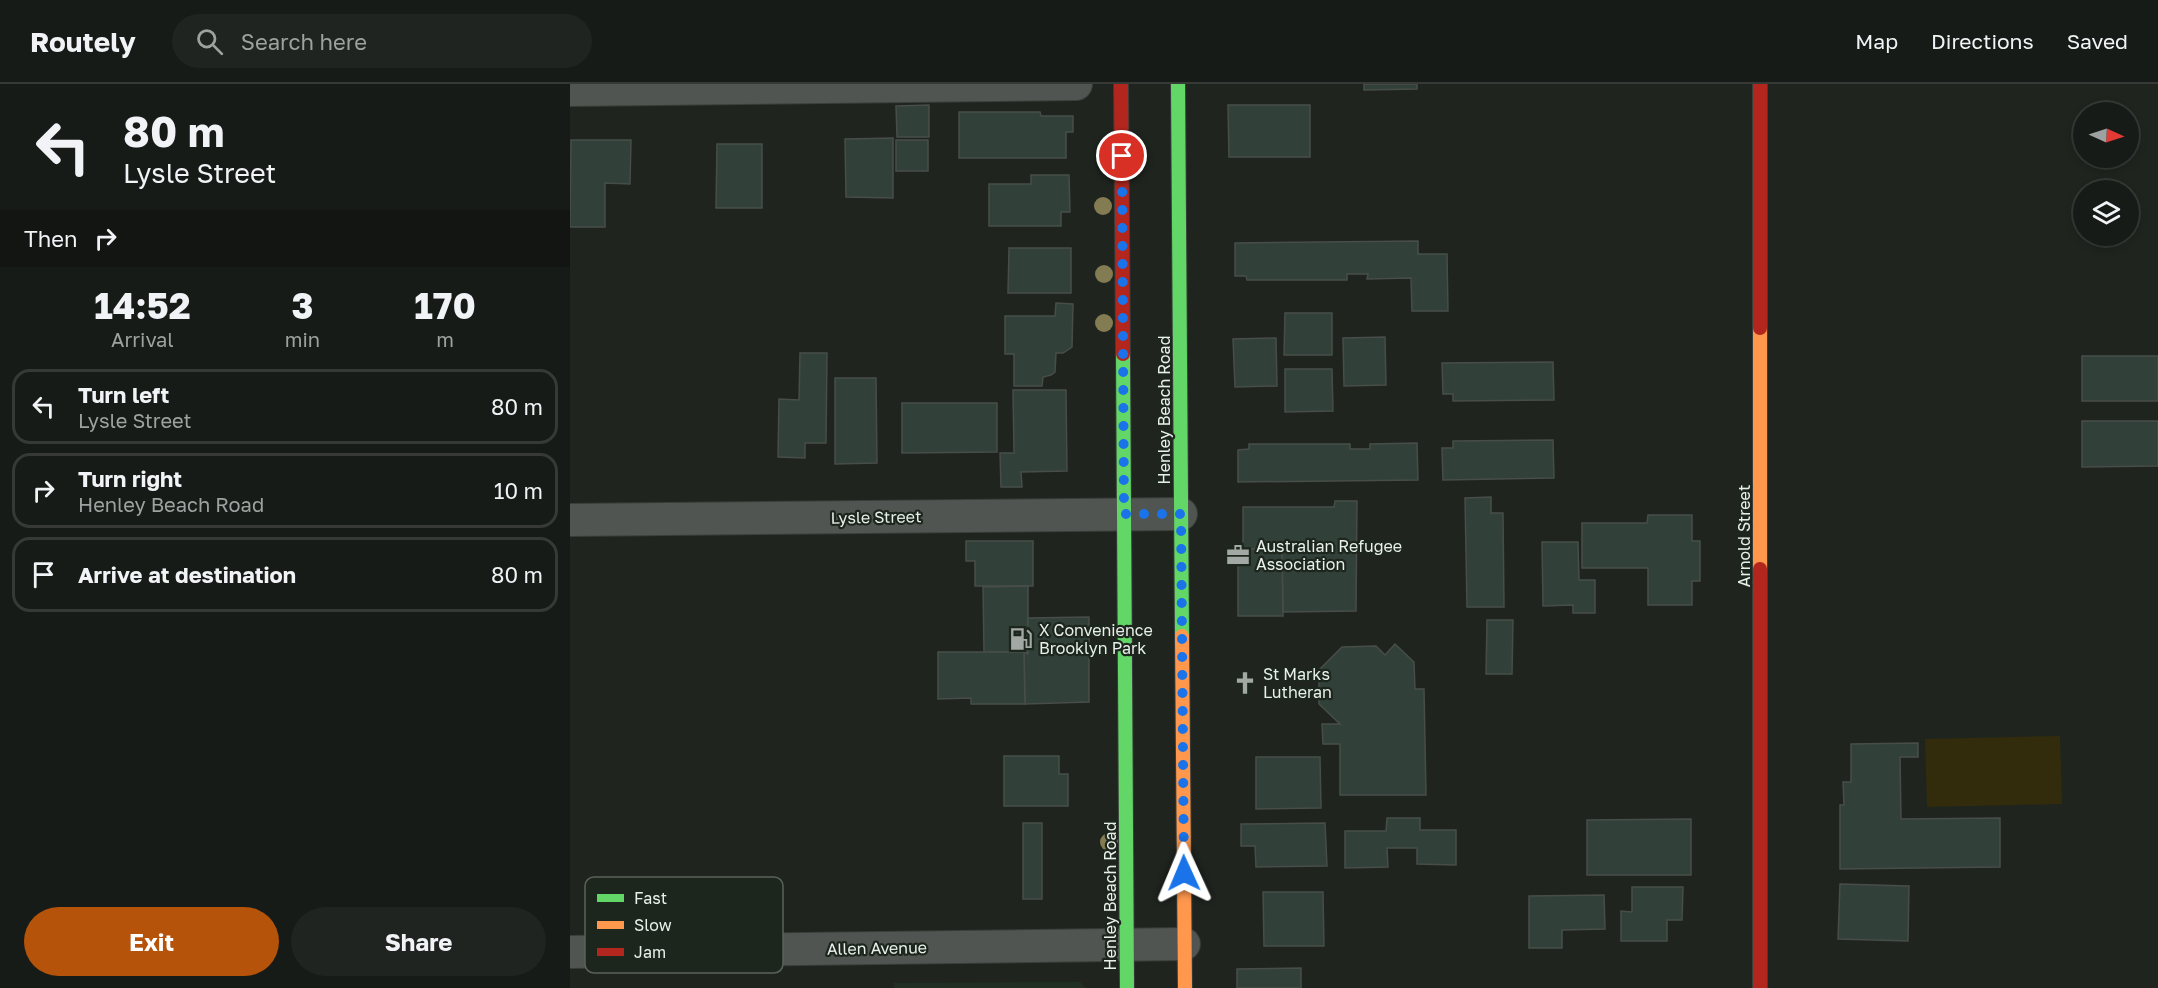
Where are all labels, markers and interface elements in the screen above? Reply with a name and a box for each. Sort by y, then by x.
search box [172,14,592,68]
text: Routely [30,25,136,58]
icon: search [193,25,226,58]
text: Search here [241,28,367,55]
text: Map [1855,28,1898,54]
text: Directions [1931,28,2034,54]
text: Saved [2067,28,2128,54]
north arrow [2073,102,2139,168]
map controls [2073,102,2139,246]
text: 80 m [123,106,224,156]
icon: left [24,108,102,186]
pin [1096,130,1147,181]
icon: arrive [1105,139,1138,172]
text: Lysle Street [123,157,276,189]
button: layers [2073,180,2139,246]
icon: right [89,222,122,255]
text: Then [24,225,77,252]
text: 14:52 [94,284,191,327]
text: 3 [291,284,313,327]
text: 170 [414,284,476,327]
text: Arrival [111,327,174,351]
text: min [285,327,320,351]
text: m [436,327,454,351]
street label: Henley Beach Road [1154,336,1174,484]
text: Turn left [78,381,169,408]
icon: left [27,390,60,423]
text: 80 m [491,393,543,420]
text: Lysle Street [78,408,192,432]
text: Turn right [78,465,182,492]
icon: right [27,474,60,507]
text: 10 m [494,477,543,504]
street label: Arnold Street [1734,485,1754,587]
text: Henley Beach Road [78,492,264,516]
street label: Lysle Street [830,506,922,528]
place label: Australian Refugee Association [1256,536,1402,574]
office icon: Australian Refugee Association [1225,542,1251,568]
icon: arrive [27,558,60,591]
text: Arrive at destination [78,561,296,588]
text: 80 m [491,561,543,588]
place label: X Convenience Brooklyn Park [1039,620,1153,658]
fuel station icon: X Convenience Brooklyn Park [1008,626,1034,652]
place label: St Marks Lutheran [1263,664,1332,702]
church icon: St Marks Lutheran [1232,670,1258,696]
street label: Henley Beach Road [1100,822,1120,970]
position arrow [1152,841,1216,905]
legend [585,877,783,973]
text: Fast [634,888,667,908]
button: Exit [24,907,279,976]
button: Share [291,907,546,976]
text: Slow [634,915,672,935]
street label: Allen Avenue [827,937,927,959]
text: Jam [634,942,666,962]

